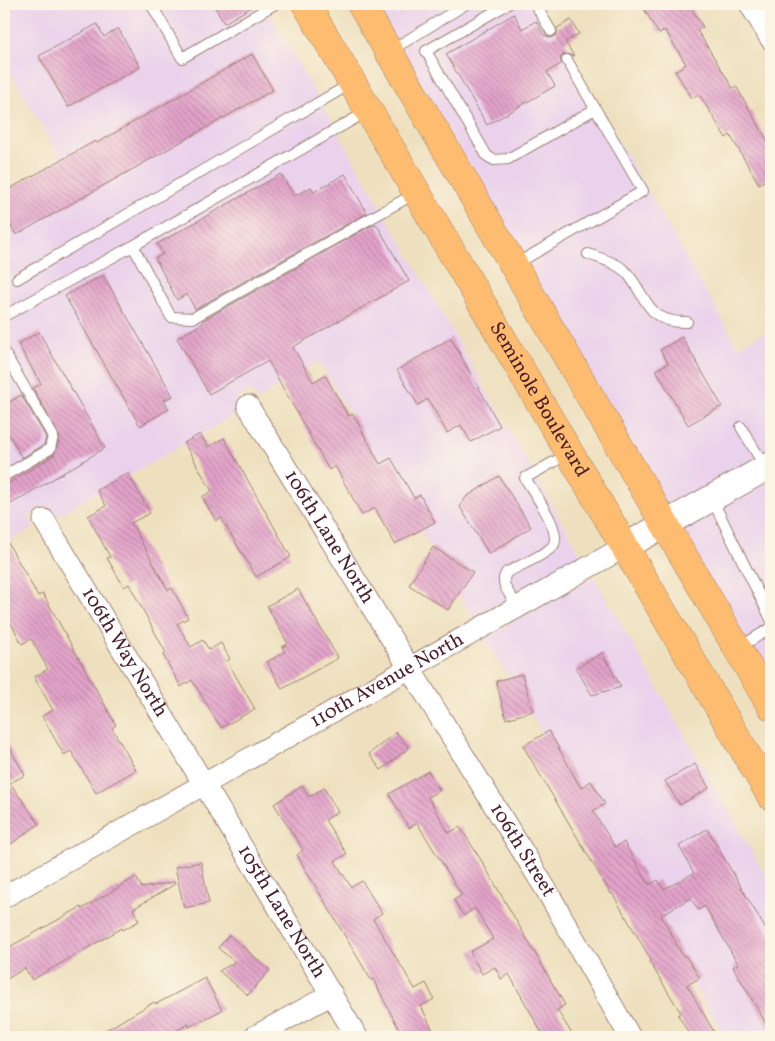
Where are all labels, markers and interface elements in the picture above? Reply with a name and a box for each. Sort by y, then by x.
street label: Seminole Boulevard [482,317,595,483]
street label: 106th Lane North [277,465,381,609]
street label: 106th Way North [74,582,175,723]
street label: 110th Avenue North [305,626,469,735]
street label: 106th Street [482,798,562,902]
street label: 105th Lane North [230,840,332,984]

